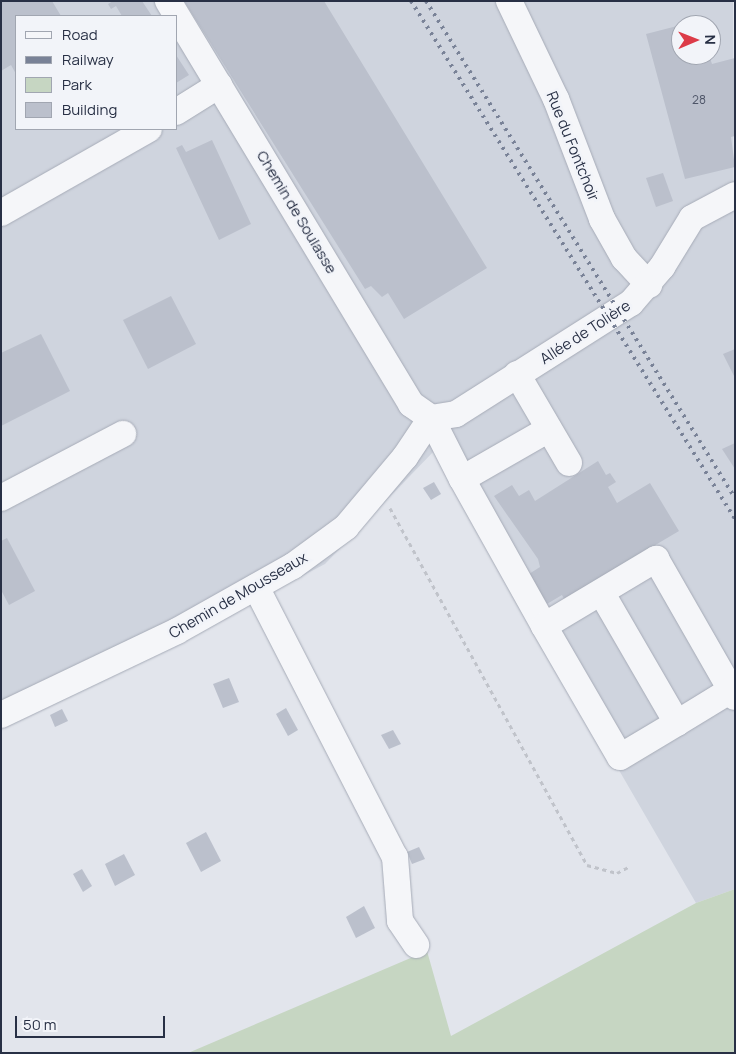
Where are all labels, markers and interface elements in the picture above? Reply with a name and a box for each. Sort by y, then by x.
legend [15,15,178,130]
north arrow [671,15,721,65]
text: Road [62,24,98,45]
text: N [701,35,720,45]
text: Railway [62,49,114,70]
text: Park [62,74,92,95]
street label: Rue du Fontchoir [543,89,603,203]
house number: 28 [692,93,706,107]
text: Building [62,99,117,120]
street label: Chemin de Soulasse [253,147,341,277]
street label: Allée de Tolière [536,296,634,368]
street label: Chemin de Mousseaux [166,548,310,642]
scale bar [18,1006,168,1038]
text: 50 m [23,1014,57,1035]

